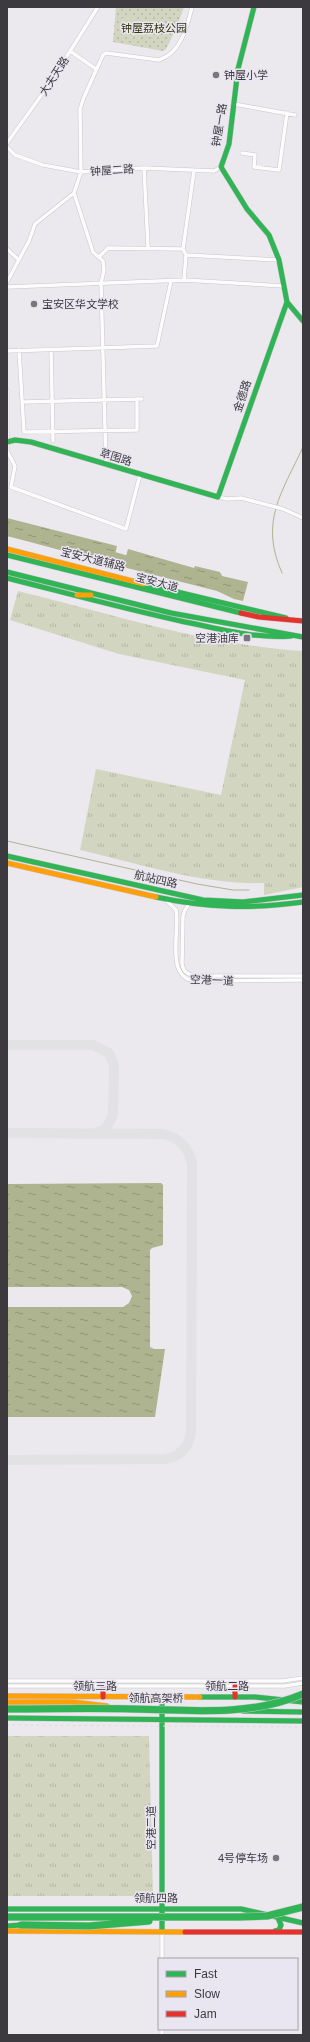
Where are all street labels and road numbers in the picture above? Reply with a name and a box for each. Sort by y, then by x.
street label: 大夫天路 [37,54,71,98]
street label: 钟屋一路 [210,102,228,148]
street label: 钟屋二路 [90,162,134,178]
street label: 金德路 [231,378,253,414]
street label: 草围路 [98,446,134,468]
street label: 宝安大道辅路 [60,545,126,573]
street label: 宝安大道 [134,571,180,593]
street label: 航站四路 [133,868,179,890]
street label: 空港一道 [190,973,234,987]
street label: 领航三路 [73,1680,117,1692]
street label: 领航二路 [205,1680,249,1692]
street label: 领航高架桥 [129,1692,184,1704]
street label: 空港二道 [145,1806,157,1850]
street label: 领航四路 [134,1892,178,1904]

